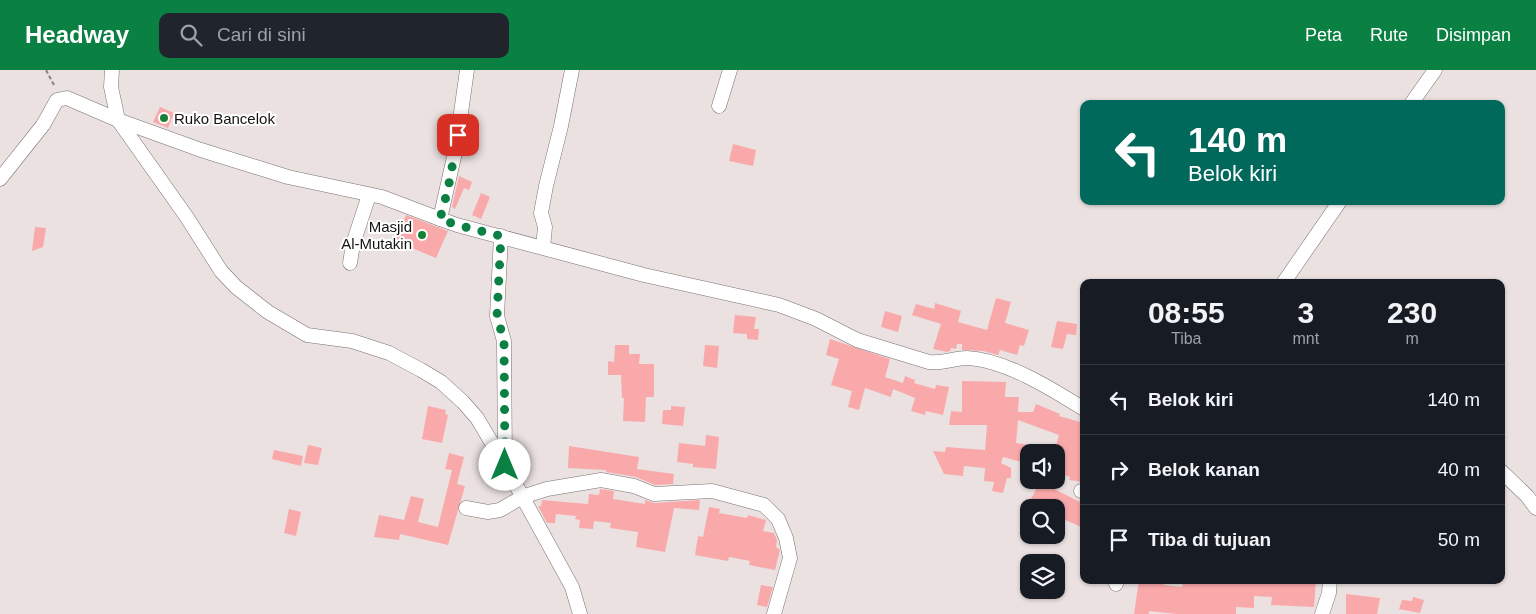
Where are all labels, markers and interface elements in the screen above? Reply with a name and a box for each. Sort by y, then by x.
search box [159,13,509,58]
text: Headway [25,21,129,48]
icon: search [177,21,205,49]
text: Cari di sini [217,24,306,45]
text: Peta [1305,25,1342,45]
text: Rute [1370,25,1408,45]
text: Disimpan [1436,25,1511,45]
place label: Ruko Bancelok [174,110,275,127]
marker: Ruko Bancelok [158,112,170,124]
pin [437,114,479,156]
icon: left [1105,120,1170,185]
text: 140 m [1188,120,1287,159]
icon: arrive [444,121,472,149]
text: Belok kiri [1188,161,1277,186]
place label: Masjid Al-Mutakin [341,218,412,252]
marker: Masjid Al-Mutakin [416,229,428,241]
text: 08:55 [1148,296,1225,329]
text: 3 [1297,296,1314,329]
text: 230 [1387,296,1437,329]
text: Tiba [1171,330,1202,347]
text: mnt [1292,330,1319,347]
text: m [1405,330,1419,347]
icon: left [1105,386,1133,414]
text: Belok kiri [1148,389,1234,410]
text: 140 m [1427,389,1480,410]
position arrow [478,438,530,490]
map controls [1020,444,1065,599]
button: sound [1020,444,1065,489]
icon: right [1105,456,1133,484]
text: Belok kanan [1148,459,1260,480]
text: 40 m [1438,459,1480,480]
button: search [1020,499,1065,544]
icon: arrive [1105,526,1133,554]
text: Tiba di tujuan [1148,529,1271,550]
text: 50 m [1438,529,1480,550]
button: layers [1020,554,1065,599]

